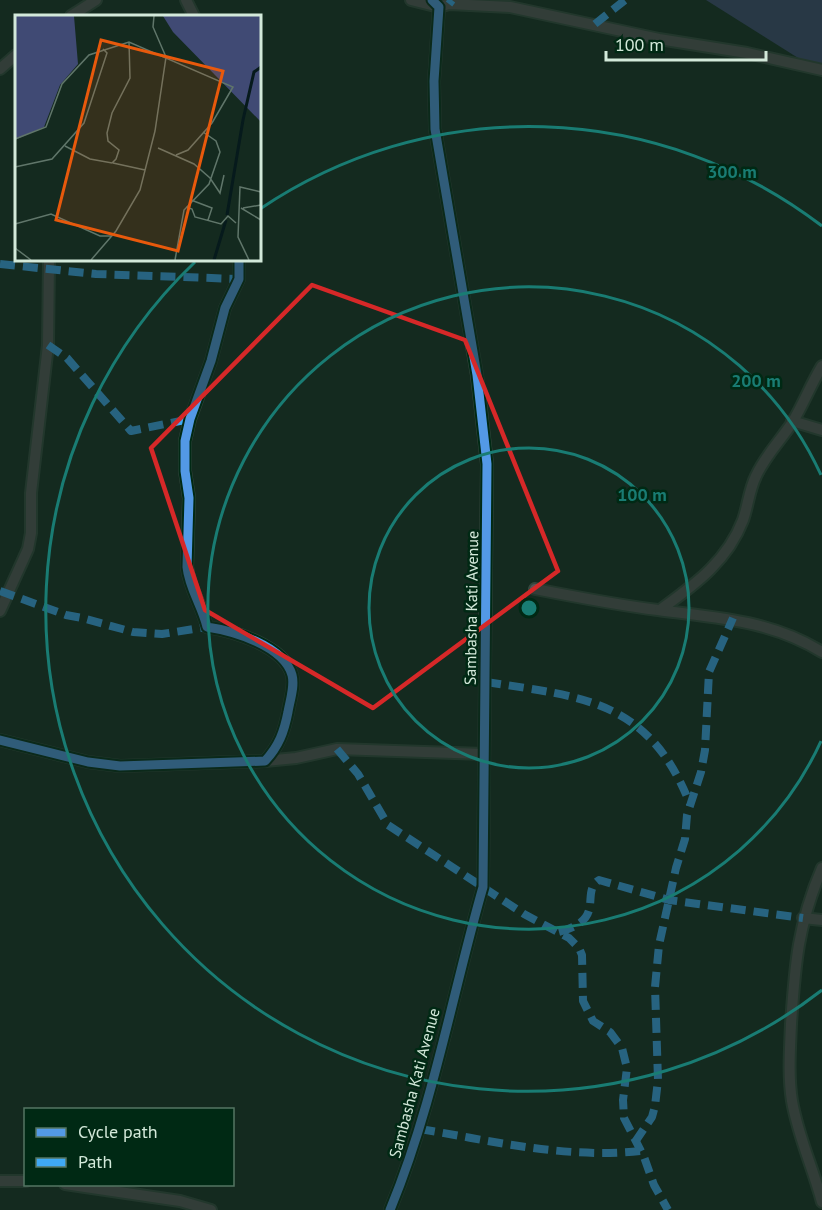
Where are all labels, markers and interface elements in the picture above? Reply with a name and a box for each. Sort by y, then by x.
inset map [15,15,261,261]
scale bar [606,24,766,62]
text: 100 m [615,33,664,56]
text: 300 m [707,160,757,183]
text: 200 m [731,369,781,392]
text: 100 m [617,483,667,506]
street label: Sambasha Kati Avenue [460,531,482,685]
centre of rings [519,598,539,618]
street label: Sambasha Kati Avenue [384,1006,444,1160]
legend [24,1108,234,1186]
text: Cycle path [78,1120,158,1143]
text: Path [78,1150,112,1173]

